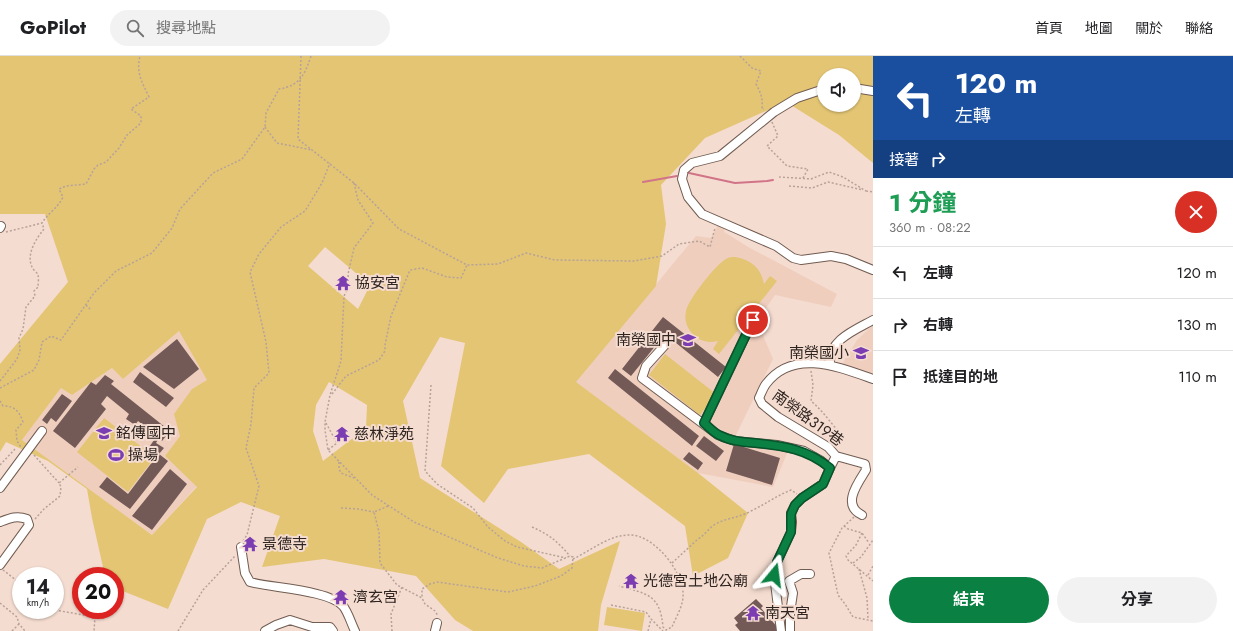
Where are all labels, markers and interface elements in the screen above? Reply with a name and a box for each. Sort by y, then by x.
search box [110,10,390,46]
text: GoPilot [20,14,86,41]
icon: search [124,17,146,39]
text: 搜尋地點 [156,17,216,39]
text: 首頁 [1035,18,1063,38]
text: 地圖 [1085,18,1113,38]
text: 關於 [1135,18,1163,38]
text: 聯絡 [1185,18,1213,38]
text: 120 m [955,63,1038,104]
map controls [817,68,861,112]
button: sound [817,68,861,112]
icon: left [889,72,941,124]
text: 左轉 [955,103,991,129]
icon: right [927,148,949,170]
text: 接著 [889,149,919,171]
text: 1 分鐘 [889,185,956,220]
button: close [1175,191,1217,233]
text: 360 m · 08:22 [889,218,971,237]
icon: left [889,262,911,284]
text: 左轉 [923,262,953,284]
text: 120 m [1177,262,1217,284]
place label: 協安宮 [355,272,400,294]
temple icon: 協安宮 [334,274,352,292]
pin [736,303,770,337]
icon: arrive [742,309,764,331]
icon: right [889,314,911,336]
text: 右轉 [923,314,953,336]
text: 130 m [1177,314,1217,336]
place label: 南榮國中 [616,329,676,351]
school or university icon: 南榮國中 [679,331,697,349]
place label: 南榮國小 [789,342,849,364]
school or university icon: 南榮國小 [852,344,870,362]
icon: arrive [889,366,911,388]
text: 抵達目的地 [923,366,998,388]
text: 110 m [1178,366,1217,388]
street label: 南榮路319巷 [768,385,848,451]
place label: 銘傳國中 [116,422,176,444]
place label: 慈林淨苑 [354,423,414,445]
school or university icon: 銘傳國中 [95,424,113,442]
temple icon: 慈林淨苑 [333,425,351,443]
place label: 操場 [128,444,158,466]
sports icon: 操場 [107,446,125,464]
place label: 景德寺 [262,533,307,555]
temple icon: 景德寺 [241,535,259,553]
position arrow [753,554,795,596]
speed limit sign: 20 [72,567,124,619]
place label: 光德宮土地公廟 [643,570,748,592]
temple icon: 光德宮土地公廟 [622,572,640,590]
text: 14 [26,573,50,602]
button: 結束 [889,577,1049,623]
button: 分享 [1057,577,1217,623]
place label: 濟玄宮 [353,586,398,608]
temple icon: 濟玄宮 [332,588,350,606]
text: km/h [27,595,49,610]
place label: 南天宮 [765,602,810,624]
temple icon: 南天宮 [744,604,762,622]

